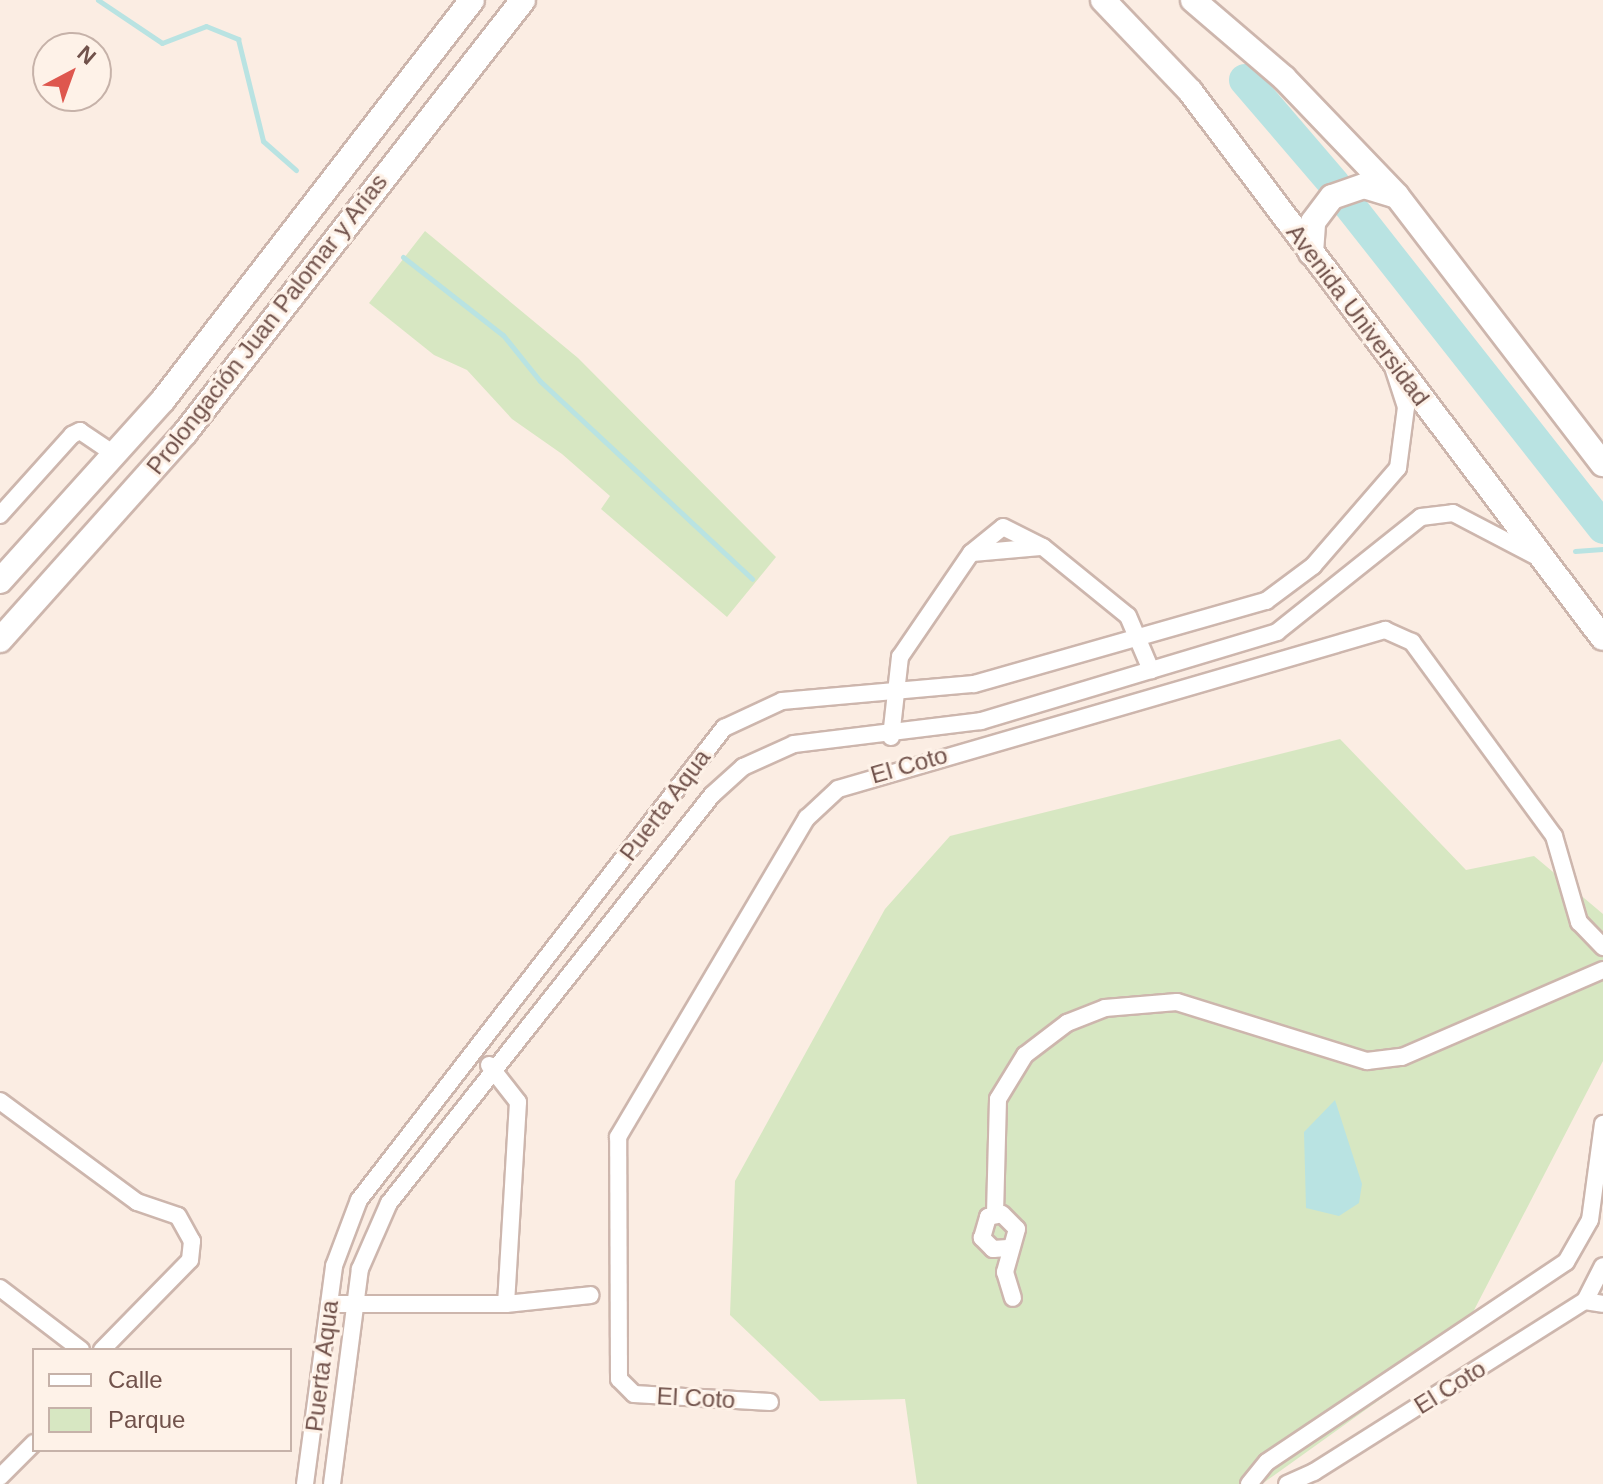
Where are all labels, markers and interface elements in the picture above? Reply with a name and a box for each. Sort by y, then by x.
north arrow [32,32,112,112]
text: N [73,40,101,70]
street label: Prolongación Juan Palomar y Arias [140,167,394,481]
street label: Avenida Universidad [1280,219,1436,411]
street label: El Coto [867,740,951,790]
street label: Puerta Aqua [613,743,717,867]
street label: Puerta Aqua [300,1298,344,1434]
legend [32,1348,292,1452]
street label: El Coto [1409,1354,1491,1420]
text: Calle [108,1366,163,1393]
street label: El Coto [656,1382,736,1414]
text: Parque [108,1406,185,1433]

